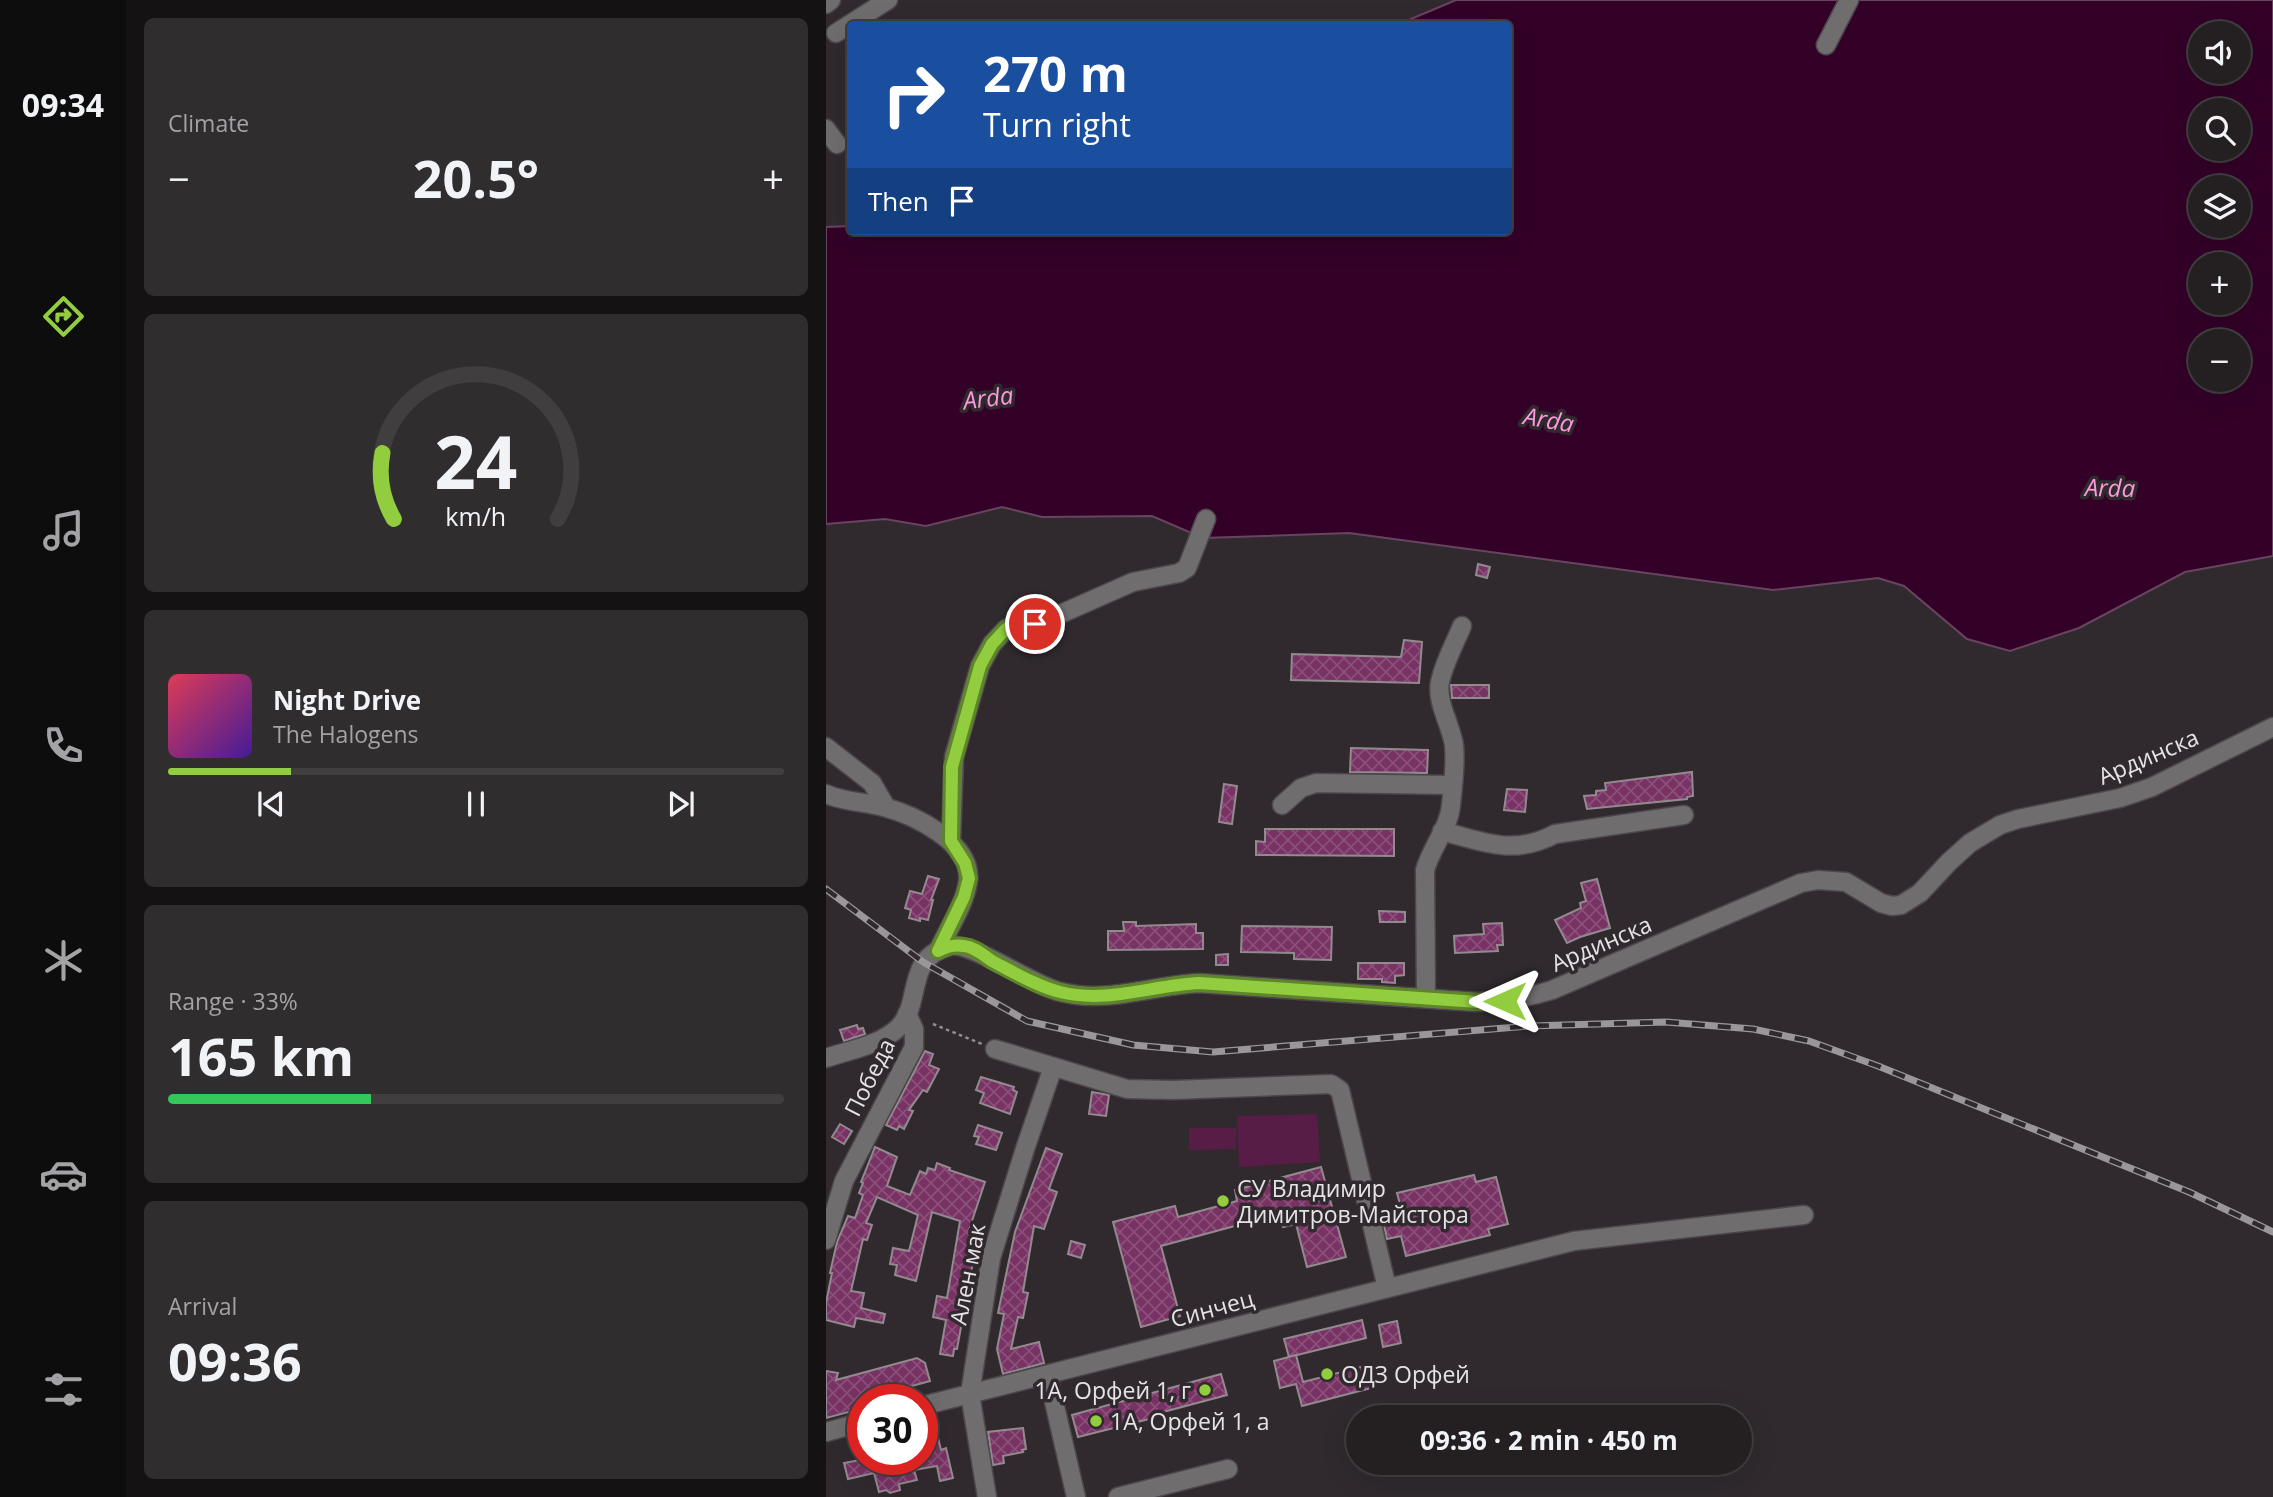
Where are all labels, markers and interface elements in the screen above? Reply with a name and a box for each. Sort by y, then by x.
map controls [2188,21,2251,392]
button: sound [2188,21,2251,84]
text: 270 m [983,40,1128,106]
icon: right [868,49,959,140]
text: 09:34 [22,83,104,126]
button: search [2188,98,2251,161]
text: Turn right [983,103,1131,146]
text: Climate [168,107,249,139]
text: 20.5° [413,142,539,213]
text: − [168,152,190,204]
text: + [762,152,784,204]
button: layers [2188,175,2251,238]
icon: arrive [943,182,981,220]
text: Then [868,183,929,219]
button: + [2188,252,2251,315]
icon: directions [39,292,88,341]
button: − [2188,329,2251,392]
water label: Arda [959,378,1015,417]
water label: Arda [1519,398,1577,440]
text: 24 [434,411,518,510]
water label: Arda [2083,470,2136,504]
text: km/h [446,498,506,532]
icon: music [39,506,88,555]
pin [1005,594,1065,654]
icon: arrive [1016,605,1054,643]
text: Night Drive [273,682,421,718]
text: The Halogens [273,718,419,750]
street label: Ардинска [2093,720,2203,792]
icon: phone [39,721,88,770]
icon: previous [252,785,290,823]
icon: pause [457,785,495,823]
icon: next [662,785,700,823]
street label: Ардинска [1546,907,1656,979]
icon: climate [39,936,88,985]
position arrow [1468,964,1542,1038]
text: Range · 33% [168,985,298,1017]
text: 165 km [168,1020,354,1091]
street label: Победа [836,1033,902,1121]
icon: car [39,1150,88,1199]
place label: СУ Владимир Димитров-Майстора [1237,1172,1469,1230]
marker: СУ Владимир Димитров-Майстора [1215,1193,1231,1209]
street label: Ален мак [941,1220,993,1327]
street label: Синчец [1167,1282,1257,1334]
text: Arrival [168,1290,237,1322]
text: 09:36 [168,1325,302,1396]
place label: ОДЗ Орфей [1341,1358,1470,1390]
icon: filters [39,1365,88,1414]
marker: ОДЗ Орфей [1319,1366,1335,1382]
place label: 1А, Орфей 1, г [1034,1374,1191,1406]
marker: 1А, Орфей 1, г [1197,1382,1213,1398]
speed limit sign: 30 [847,1384,938,1475]
place label: 1А, Орфей 1, а [1110,1405,1269,1437]
marker: 1А, Орфей 1, а [1088,1413,1104,1429]
text: 09:36 · 2 min · 450 m [1420,1422,1678,1458]

